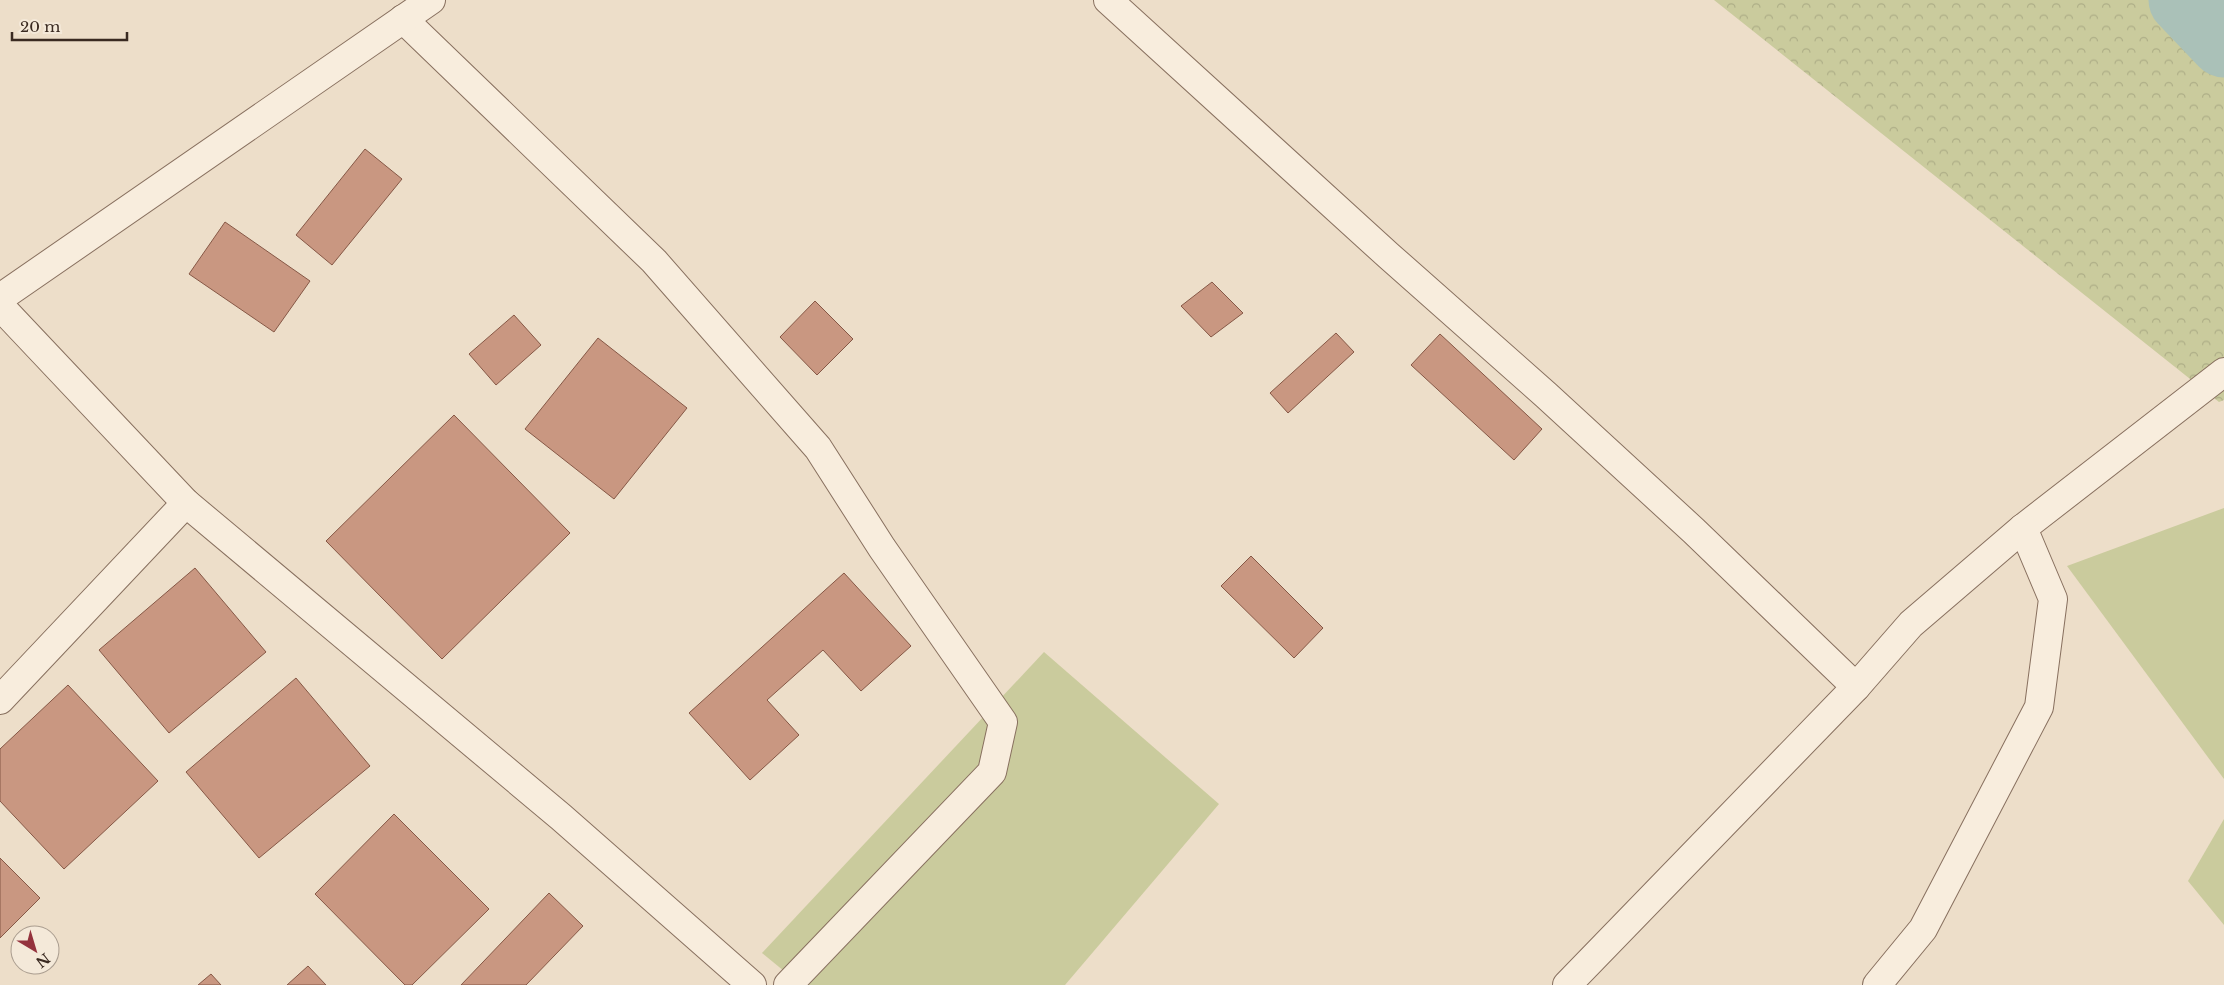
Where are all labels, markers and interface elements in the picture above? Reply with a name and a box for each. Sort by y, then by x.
scale bar [12,10,128,42]
text: 20 m [20,17,60,36]
north arrow [10,925,60,975]
text: N [32,949,54,971]

